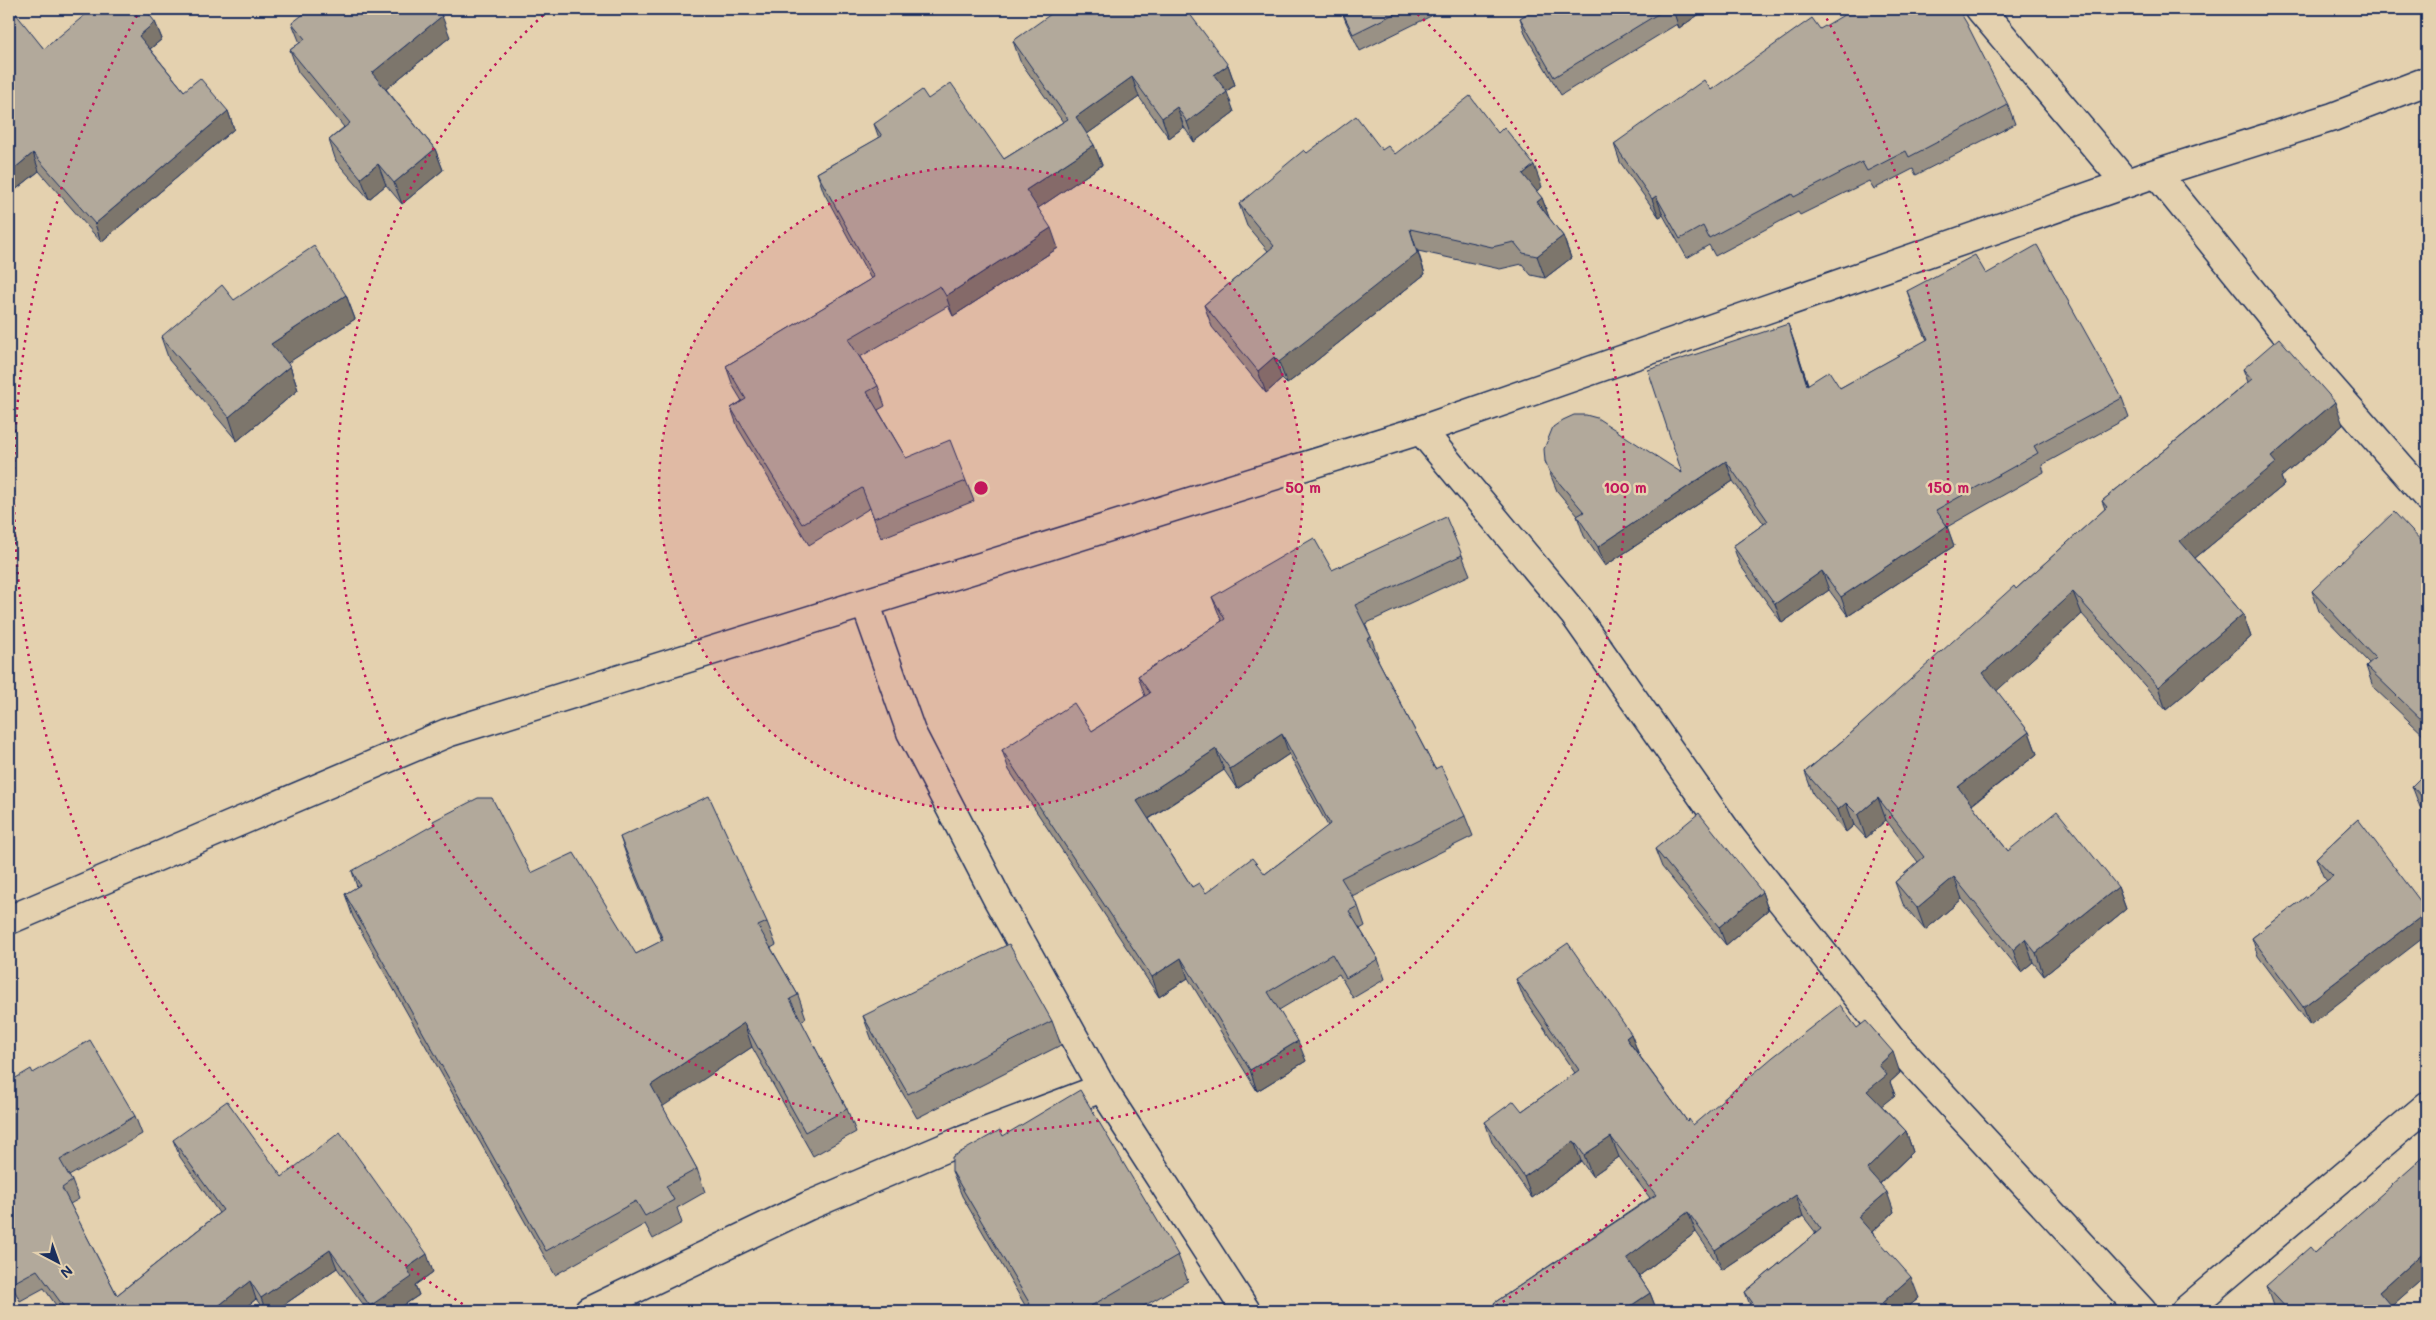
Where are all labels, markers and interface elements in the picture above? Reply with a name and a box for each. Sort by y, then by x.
text: 50 m [1285,477,1321,497]
text: 100 m [1603,477,1647,497]
text: 150 m [1927,477,1969,497]
centre of rings [972,479,990,497]
north arrow [32,1238,82,1288]
text: N [57,1262,77,1283]

